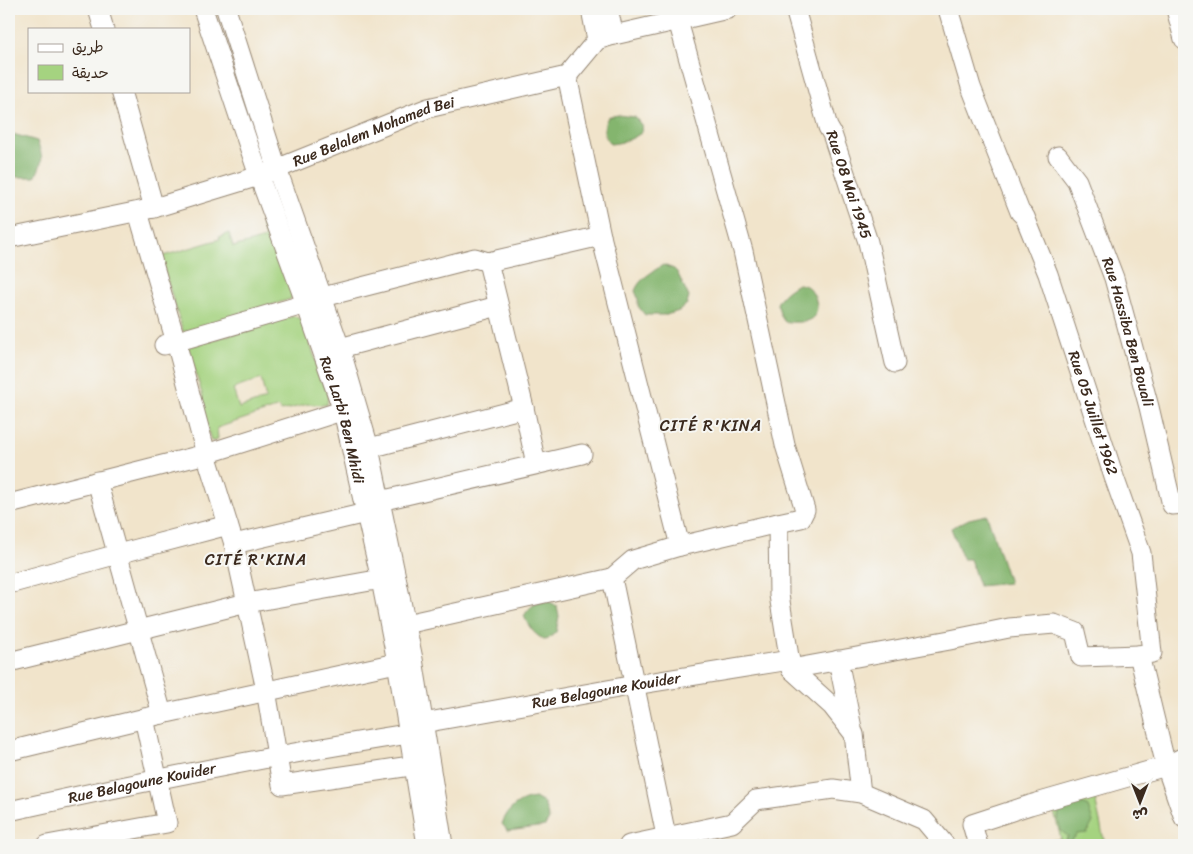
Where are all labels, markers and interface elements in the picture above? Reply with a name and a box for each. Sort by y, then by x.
legend [28,28,190,92]
text: طريق [72,34,104,60]
text: حديقة [72,60,109,86]
street label: Rue Belalem Mohamed Bei [289,89,458,174]
street label: Rue 08 Mai 1945 [819,127,879,243]
street label: Rue Hassiba Ben Bouali [1094,253,1162,411]
street label: Rue 05 Juillet 1962 [1061,347,1126,479]
street label: Rue Larbi Ben Mhidi [312,353,372,487]
district label: CITÉ R'KINA [660,411,762,440]
district label: CITÉ R'KINA [205,545,307,574]
street label: Rue Belagoune Kouider [530,665,683,716]
street label: Rue Belagoune Kouider [66,755,219,811]
north arrow [1116,776,1166,826]
text: ش [1132,802,1148,827]

